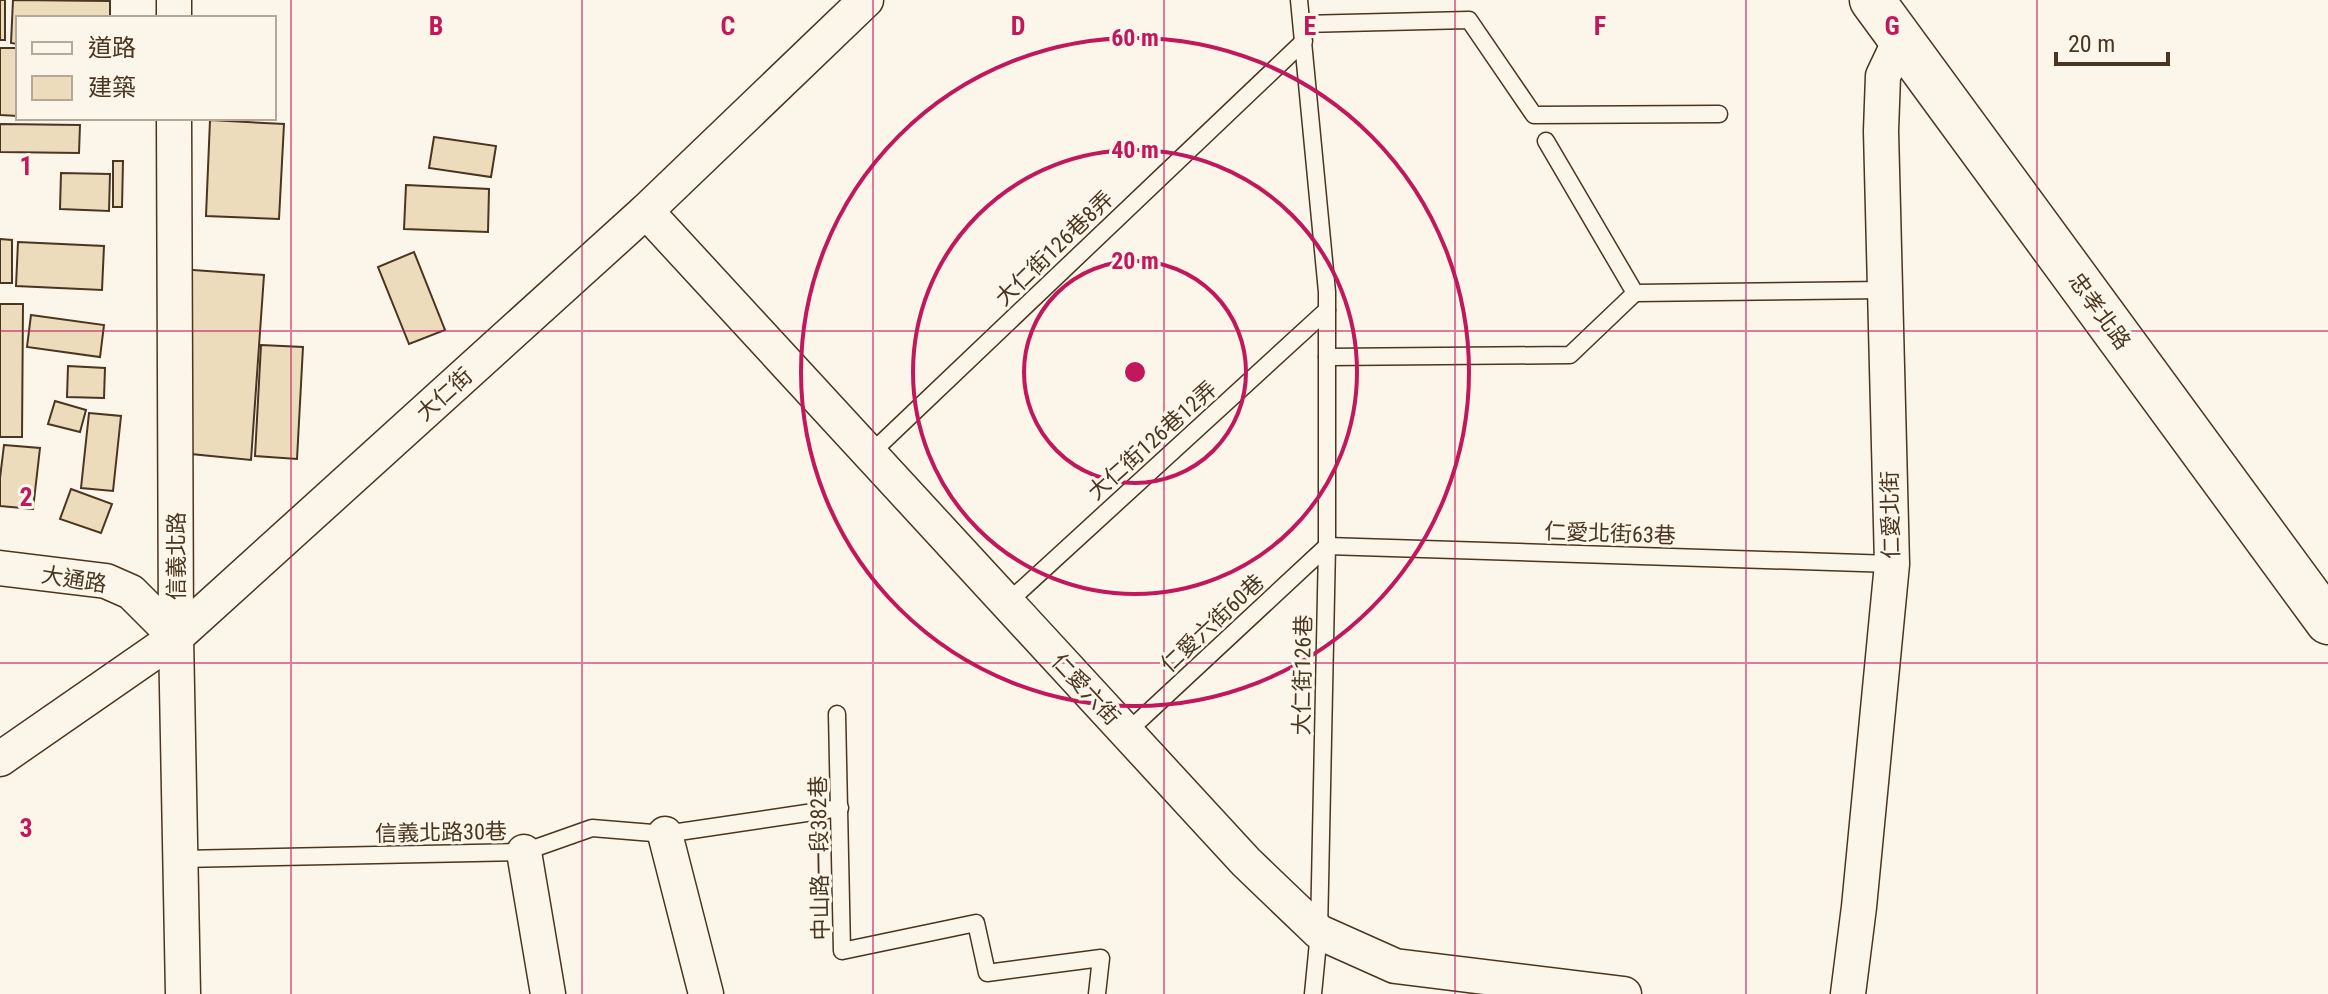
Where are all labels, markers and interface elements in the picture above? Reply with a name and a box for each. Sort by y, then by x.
text: B [429,11,443,41]
text: C [721,11,736,41]
text: D [1011,11,1025,41]
text: E [1304,11,1317,41]
text: F [1594,11,1606,41]
text: G [1884,11,1900,41]
legend [16,16,276,120]
scale bar [2056,16,2168,66]
text: 60 m [1111,24,1159,52]
text: 20 m [2068,30,2115,58]
text: 道路 [88,34,136,62]
text: 建築 [88,74,136,102]
text: 40 m [1111,136,1159,164]
text: 1 [19,151,33,181]
street label: 大仁街126巷8弄 [990,186,1118,311]
text: 20 m [1111,247,1159,275]
street label: 忠孝北路 [2064,268,2136,354]
centre of rings [1121,358,1149,386]
street label: 大仁街 [411,363,477,426]
street label: 大仁街126巷12弄 [1083,376,1222,505]
street label: 仁愛北街 [1877,471,1904,559]
text: 2 [19,482,33,512]
street label: 信義北路 [164,512,189,600]
street label: 仁愛北街63巷 [1544,519,1676,548]
street label: 大通路 [39,562,108,597]
street label: 仁愛六街60巷 [1156,569,1269,677]
street label: 大仁街126巷 [1289,615,1316,736]
street label: 仁愛六街 [1046,649,1125,730]
street label: 中山路一段382巷 [806,775,833,940]
text: 3 [19,813,33,843]
street label: 信義北路30巷 [375,819,507,846]

